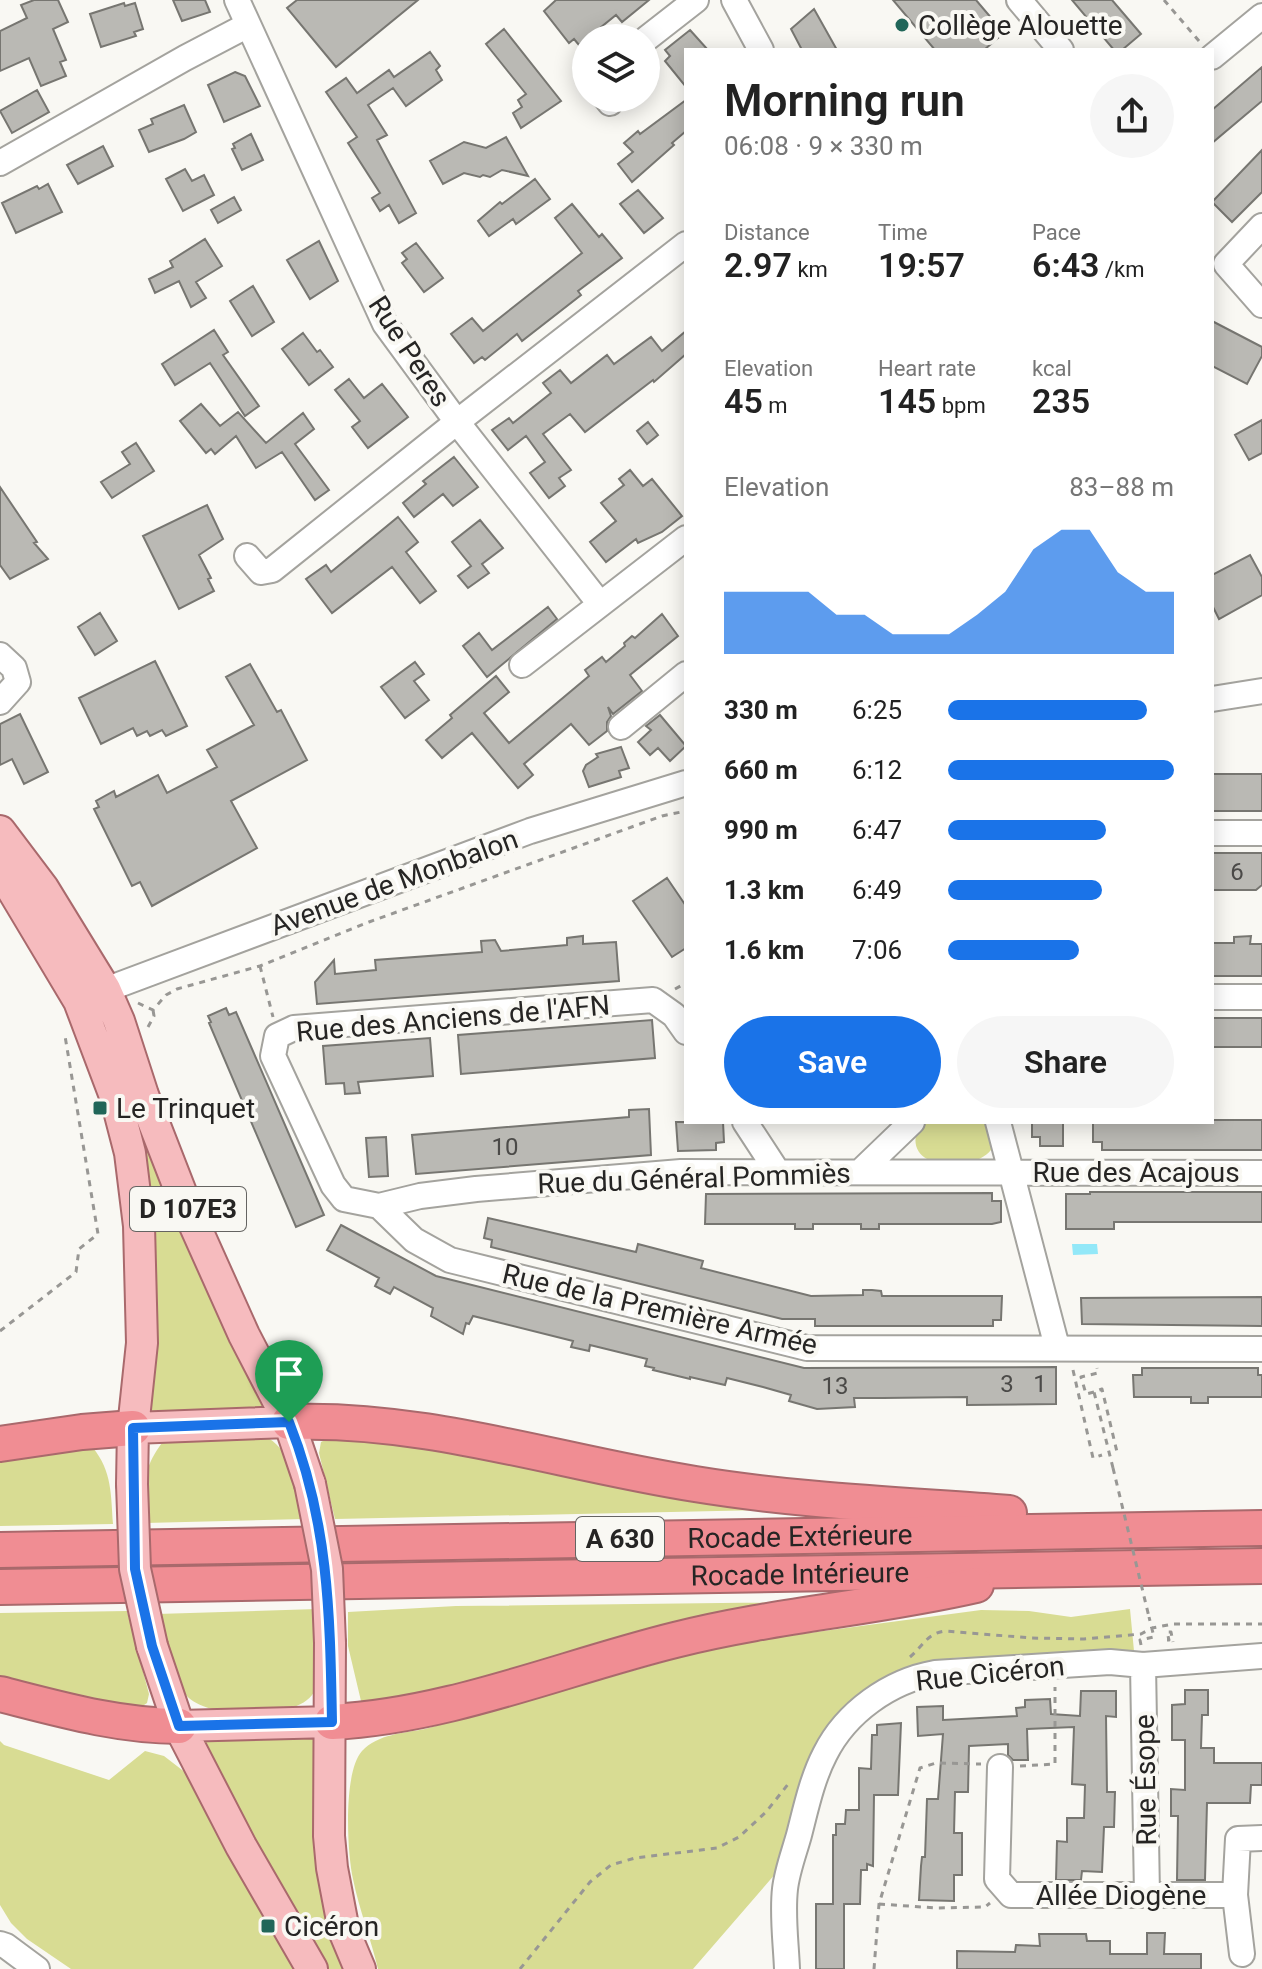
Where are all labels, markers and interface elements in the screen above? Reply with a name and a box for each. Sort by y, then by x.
place label: Collège Alouette [918,9,1123,42]
marker: Collège Alouette [893,16,911,34]
map controls [572,24,660,112]
button: layers [572,24,660,112]
button: share [1090,74,1174,158]
text: Morning run [724,75,965,127]
text: 06:08 · 9 × 330 m [724,131,923,161]
text: Distance [724,220,810,245]
text: Time [878,220,927,245]
text: Pace [1032,220,1081,245]
text: 2.97 [724,245,792,285]
text: 19:57 [878,245,965,285]
text: 6:43 [1032,245,1100,285]
text: km [792,257,828,282]
text: /km [1100,257,1145,282]
street label: Rue Peres [362,290,458,413]
text: Elevation [724,356,813,381]
text: Heart rate [878,356,976,381]
text: kcal [1032,356,1072,381]
text: 45 [724,381,763,421]
text: 145 [878,381,936,421]
text: 235 [1032,381,1090,421]
text: m [763,393,788,418]
text: bpm [936,393,986,418]
text: Elevation [724,472,829,502]
text: 83–88 m [1069,472,1174,502]
text: 330 m [724,695,798,725]
text: 6:25 [852,695,902,725]
text: 660 m [724,755,798,785]
text: 6:12 [852,755,902,785]
text: 990 m [724,815,798,845]
text: 6:47 [852,815,902,845]
street label: Avenue de Monbalon [266,822,523,943]
house number: 6 [1230,858,1244,886]
text: 1.3 km [724,875,804,905]
text: 6:49 [852,875,902,905]
text: 1.6 km [724,935,804,965]
text: 7:06 [852,935,902,965]
street label: Rue des Anciens de l'AFN [295,988,611,1049]
button: Save [724,1016,941,1108]
button: Share [957,1016,1174,1108]
place label: Le Trinquet [116,1092,255,1125]
marker: Le Trinquet [91,1099,109,1117]
house number: 10 [492,1133,518,1161]
street label: Rue des Acajous [1032,1156,1240,1189]
street label: Rue du Général Pommiès [537,1157,851,1200]
road number: D 107E3 [130,1187,246,1231]
street label: Rue de la Première Armée [499,1257,820,1362]
pin [255,1340,323,1422]
icon: arrive [267,1352,311,1396]
house number: 3 [1000,1370,1014,1398]
house number: 1 [1033,1370,1047,1398]
house number: 13 [822,1372,848,1400]
road number: A 630 [576,1517,664,1561]
street label: Rocade Extérieure [687,1518,913,1555]
street label: Rocade Intérieure [690,1556,909,1593]
street label: Rue Cicéron [914,1649,1066,1698]
street label: Rue Ésope [1128,1714,1163,1846]
street label: Allée Diogène [1036,1879,1206,1912]
place label: Cicéron [284,1910,379,1943]
marker: Cicéron [259,1917,277,1935]

